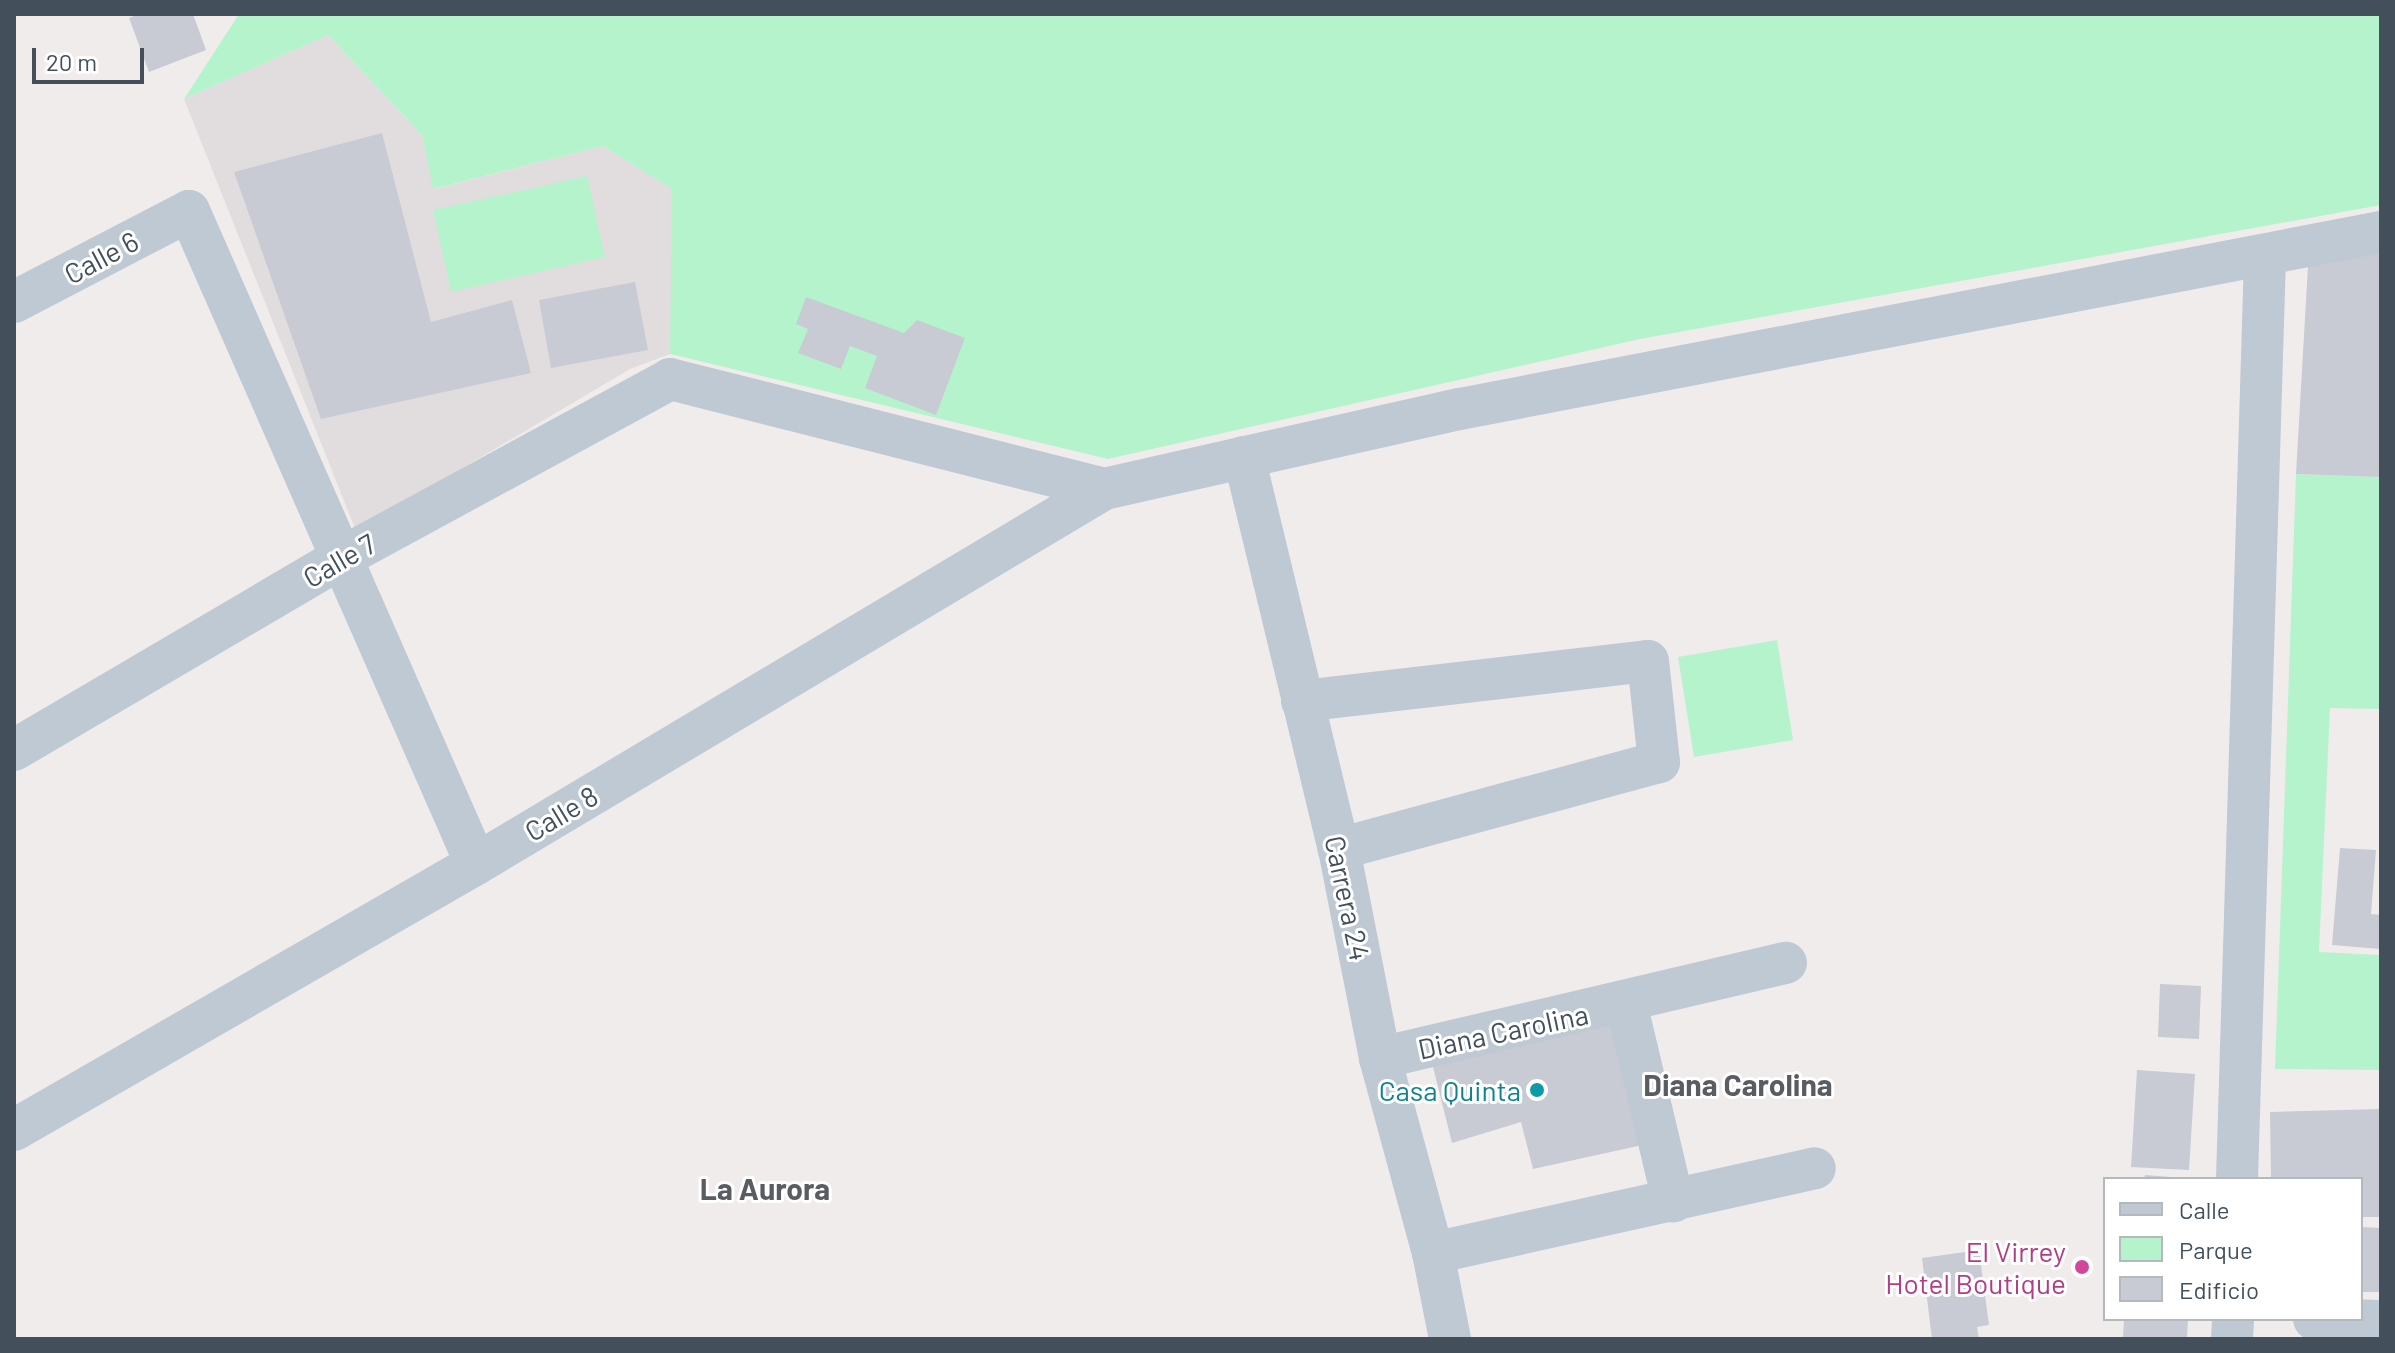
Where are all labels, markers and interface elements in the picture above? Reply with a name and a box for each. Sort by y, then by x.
scale bar [36,32,148,82]
text: 20 m [46,47,97,76]
street label: Calle 6 [58,224,144,290]
street label: Calle 7 [297,526,381,594]
street label: Calle 8 [518,778,604,848]
street label: Carrera 24 [1318,833,1378,963]
street label: Diana Carolina [1415,997,1591,1065]
district label: Diana Carolina [1643,1066,1833,1102]
place label: Casa Quinta [1379,1073,1521,1107]
marker: Casa Quinta [1528,1081,1546,1099]
district label: La Aurora [700,1170,830,1206]
legend [2103,1177,2363,1321]
text: Calle [2179,1195,2230,1224]
place label: El Virrey Hotel Boutique [1885,1234,2066,1300]
text: Parque [2179,1235,2253,1264]
marker: El Virrey Hotel Boutique [2073,1258,2091,1276]
text: Edificio [2179,1275,2259,1304]

